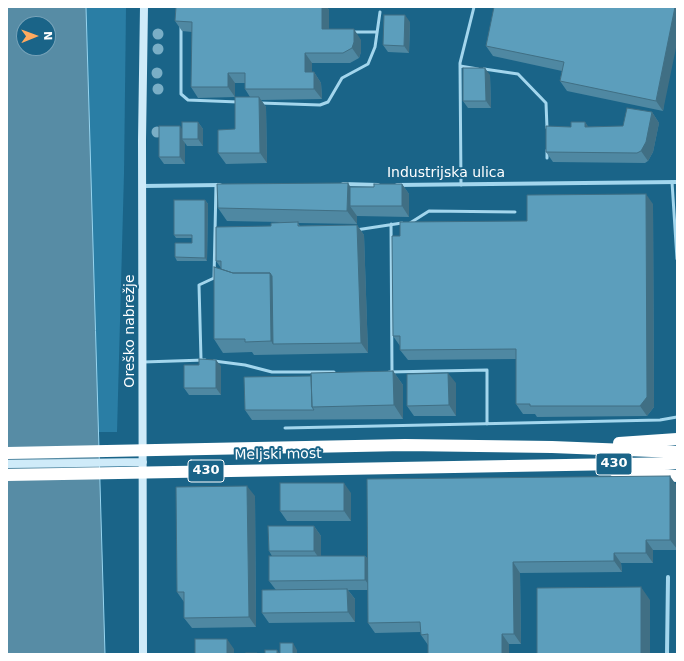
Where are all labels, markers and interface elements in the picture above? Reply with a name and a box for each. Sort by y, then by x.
north arrow [16,16,56,56]
text: N [41,31,54,41]
street label: Industrijska ulica [387,165,505,181]
street label: Oreško nabrežje [122,274,138,388]
street label: Meljski most [234,446,322,464]
road number: 430 [596,453,632,475]
road number: 430 [188,460,224,482]

